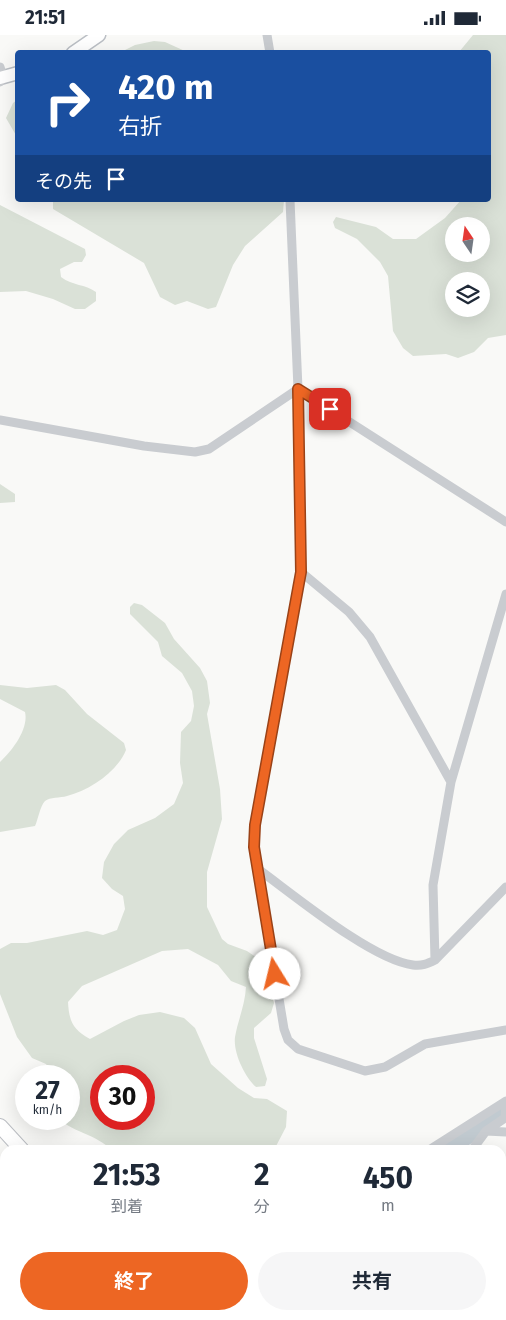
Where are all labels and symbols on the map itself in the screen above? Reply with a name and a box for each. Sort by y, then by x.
north arrow [445,217,490,263]
pin [309,388,351,430]
position arrow [248,947,300,999]
speed limit sign: 30 [90,1065,155,1130]

